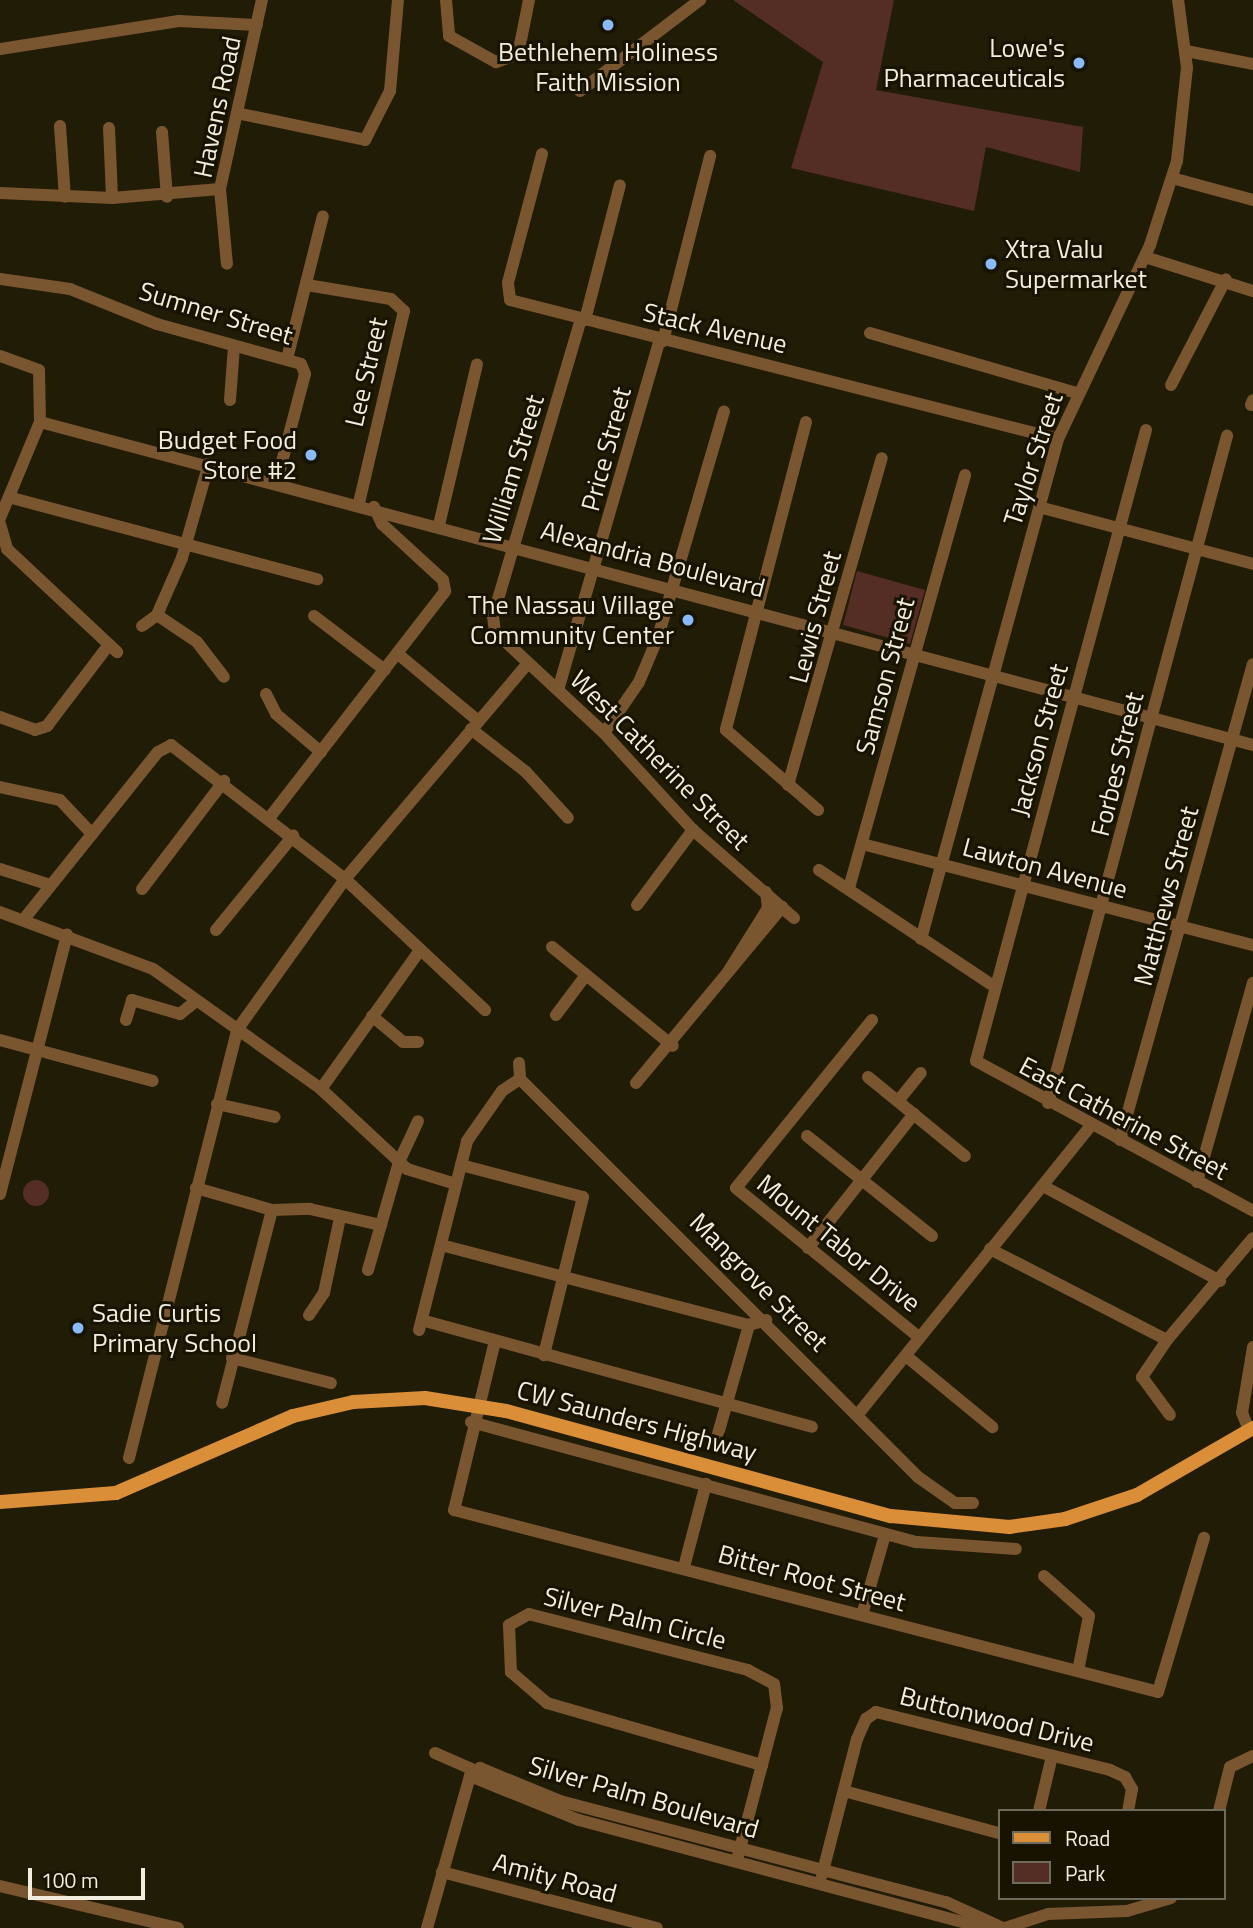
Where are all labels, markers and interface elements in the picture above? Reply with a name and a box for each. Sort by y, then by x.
marker: Bethlehem Holiness Faith Mission [600,17,616,33]
place label: Lowe's Pharmaceuticals [883,32,1065,94]
street label: Havens Road [187,33,247,181]
place label: Bethlehem Holiness Faith Mission [498,36,718,98]
marker: Lowe's Pharmaceuticals [1071,55,1087,71]
place label: Xtra Valu Supermarket [1005,233,1147,294]
marker: Xtra Valu Supermarket [983,256,999,272]
street label: Sumner Street [136,275,296,351]
street label: Stack Avenue [640,296,790,360]
street label: Lee Street [338,314,394,430]
street label: Price Street [574,384,638,514]
street label: Taylor Street [997,388,1069,530]
street label: William Street [476,391,550,547]
place label: Budget Food Store #2 [158,424,297,486]
marker: Budget Food Store #2 [303,447,319,463]
street label: Alexandria Boulevard [538,514,768,604]
street label: Lewis Street [782,547,848,687]
place label: The Nassau Village Community Center [468,589,674,650]
street label: Samson Street [849,594,921,758]
marker: The Nassau Village Community Center [680,612,696,628]
street label: Jackson Street [1004,660,1074,820]
street label: West Catherine Street [564,664,756,856]
street label: Forbes Street [1084,689,1150,839]
street label: Matthews Street [1127,803,1205,989]
street label: Lawton Avenue [959,831,1131,905]
street label: East Catherine Street [1014,1050,1234,1186]
street label: Mount Tabor Drive [751,1168,927,1318]
street label: Mangrove Street [683,1206,835,1358]
place label: Sadie Curtis Primary School [92,1297,257,1358]
marker: Sadie Curtis Primary School [70,1320,86,1336]
street label: CW Saunders Highway [514,1374,760,1468]
street label: Bitter Root Street [715,1538,909,1618]
street label: Silver Palm Circle [541,1580,729,1656]
street label: Buttonwood Drive [897,1680,1097,1758]
street label: Silver Palm Boulevard [525,1749,763,1845]
legend [998,1809,1225,1900]
text: Road [1065,1822,1110,1854]
street label: Amity Road [490,1847,620,1909]
scale bar [32,1854,149,1898]
text: Park [1065,1857,1105,1889]
text: 100 m [41,1864,98,1896]

